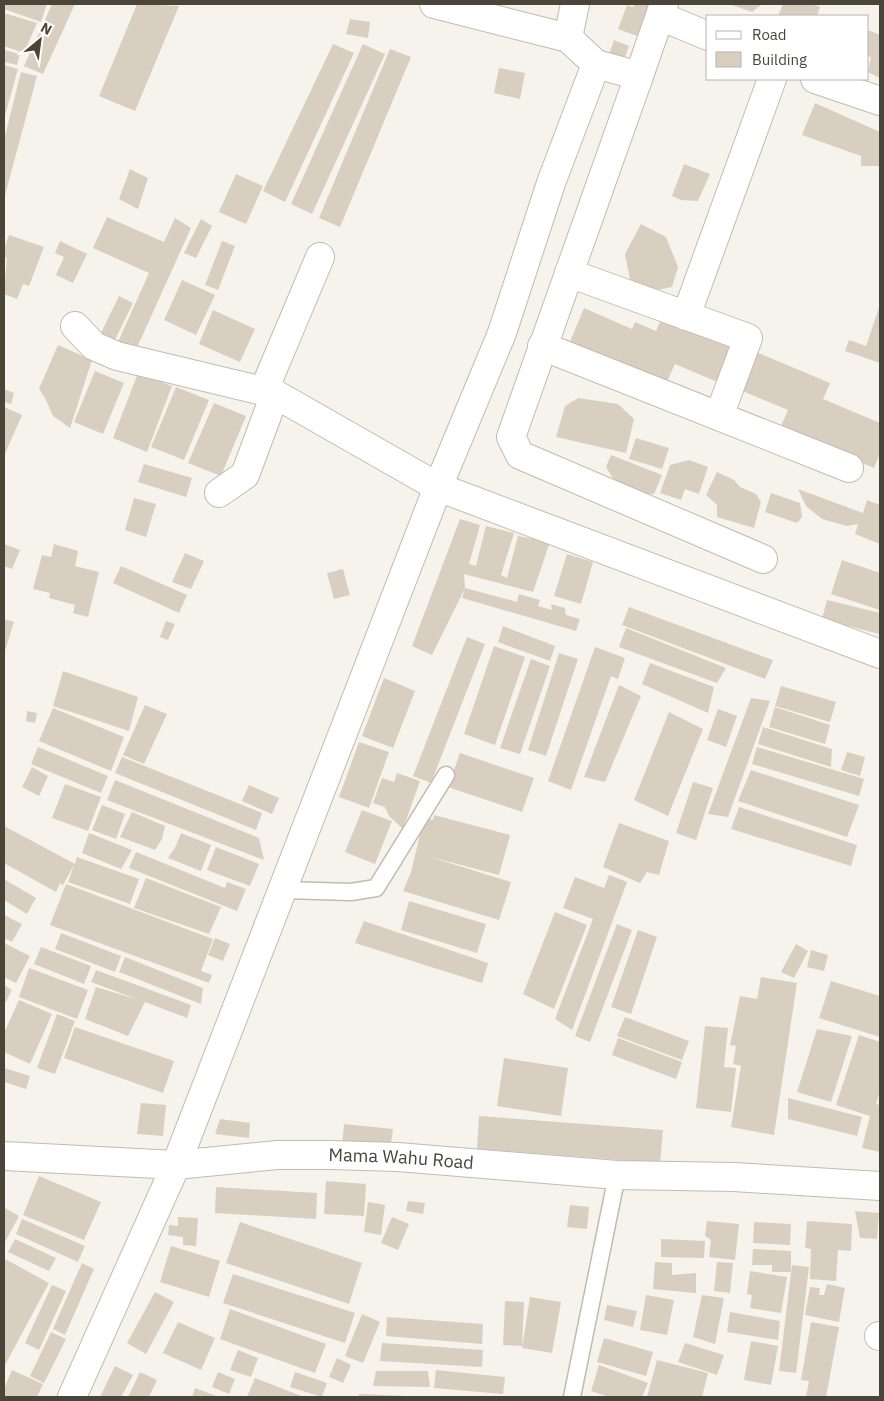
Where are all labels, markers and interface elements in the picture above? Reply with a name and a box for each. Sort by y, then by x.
north arrow [15,15,65,65]
legend [706,15,869,80]
text: N [38,18,55,39]
text: Road [752,25,787,44]
text: Building [752,50,807,69]
street label: Mama Wahu Road [328,1143,475,1174]

